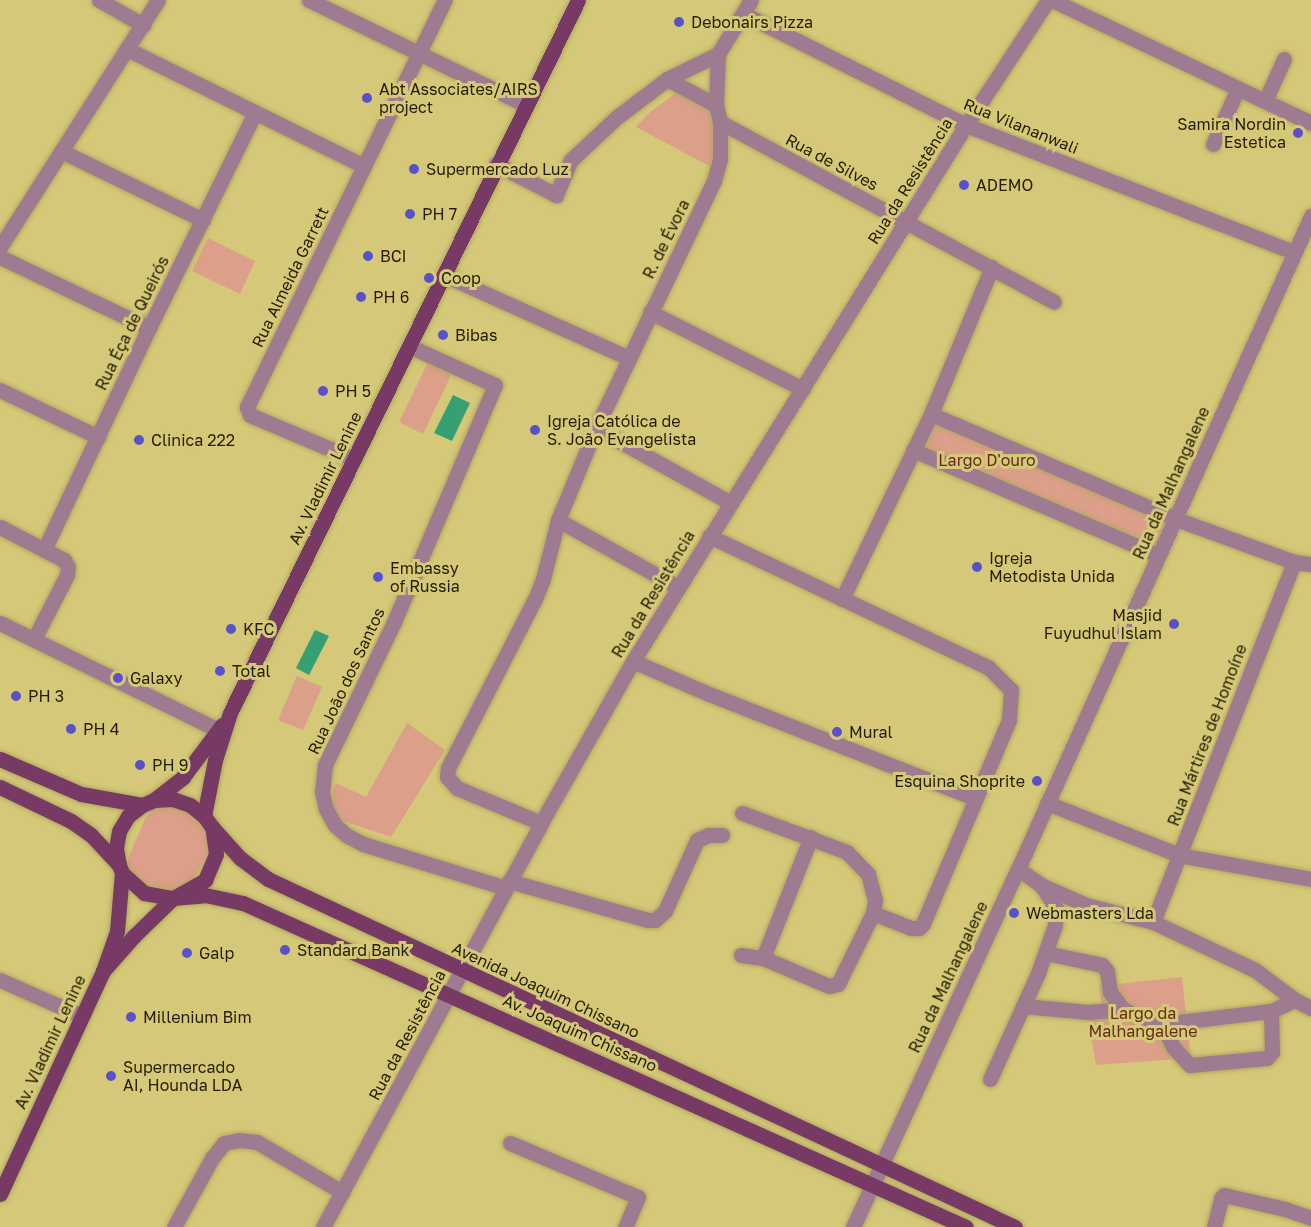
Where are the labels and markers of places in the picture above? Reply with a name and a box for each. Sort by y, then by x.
place label: Debonairs Pizza [691,12,813,32]
marker: Debonairs Pizza [672,15,686,29]
place label: Abt Associates/AIRS project [379,79,538,117]
marker: Abt Associates/AIRS project [360,91,374,105]
place label: Samira Nordin Estetica [1177,114,1286,152]
marker: Samira Nordin Estetica [1291,126,1305,140]
place label: Supermercado Luz [426,159,569,179]
marker: Supermercado Luz [407,162,421,176]
place label: ADEMO [976,175,1033,195]
marker: ADEMO [957,178,971,192]
place label: PH 7 [422,204,457,224]
marker: PH 7 [403,207,417,221]
place label: BCI [380,246,407,266]
marker: BCI [361,249,375,263]
place label: Coop [441,268,481,288]
marker: Coop [422,271,436,285]
place label: PH 6 [373,287,409,307]
marker: PH 6 [354,290,368,304]
place label: Bibas [455,325,497,345]
marker: Bibas [436,328,450,342]
place label: PH 5 [335,381,371,401]
marker: PH 5 [316,384,330,398]
place label: Igreja Católica de S. João Evangelista [547,411,696,449]
marker: Igreja Católica de S. João Evangelista [528,423,542,437]
place label: Clinica 222 [151,430,235,450]
marker: Clinica 222 [132,433,146,447]
place label: Igreja Metodista Unida [989,548,1115,586]
place label: Embassy of Russia [390,558,460,596]
marker: Igreja Metodista Unida [970,560,984,574]
marker: Embassy of Russia [371,570,385,584]
place label: Masjid Fuyudhul Islam [1044,605,1162,643]
marker: Masjid Fuyudhul Islam [1167,617,1181,631]
place label: KFC [243,619,274,639]
marker: KFC [224,622,238,636]
place label: Total [232,661,271,681]
marker: Total [213,664,227,678]
place label: Galaxy [130,668,182,688]
marker: Galaxy [111,671,125,685]
place label: PH 3 [28,686,64,706]
marker: PH 3 [9,689,23,703]
place label: PH 4 [83,719,119,739]
marker: PH 4 [64,722,78,736]
place label: Mural [849,722,893,742]
marker: Mural [830,725,844,739]
place label: PH 9 [152,755,188,775]
marker: PH 9 [133,758,147,772]
place label: Esquina Shoprite [894,771,1025,791]
marker: Esquina Shoprite [1030,774,1044,788]
place label: Webmasters Lda [1026,903,1154,923]
marker: Webmasters Lda [1007,906,1021,920]
place label: Standard Bank [297,940,410,960]
place label: Galp [199,943,234,963]
marker: Standard Bank [278,943,292,957]
marker: Galp [180,946,194,960]
place label: Millenium Bim [143,1007,252,1027]
marker: Millenium Bim [124,1010,138,1024]
place label: Supermercado AI, Hounda LDA [123,1057,242,1095]
marker: Supermercado AI, Hounda LDA [104,1069,118,1083]

